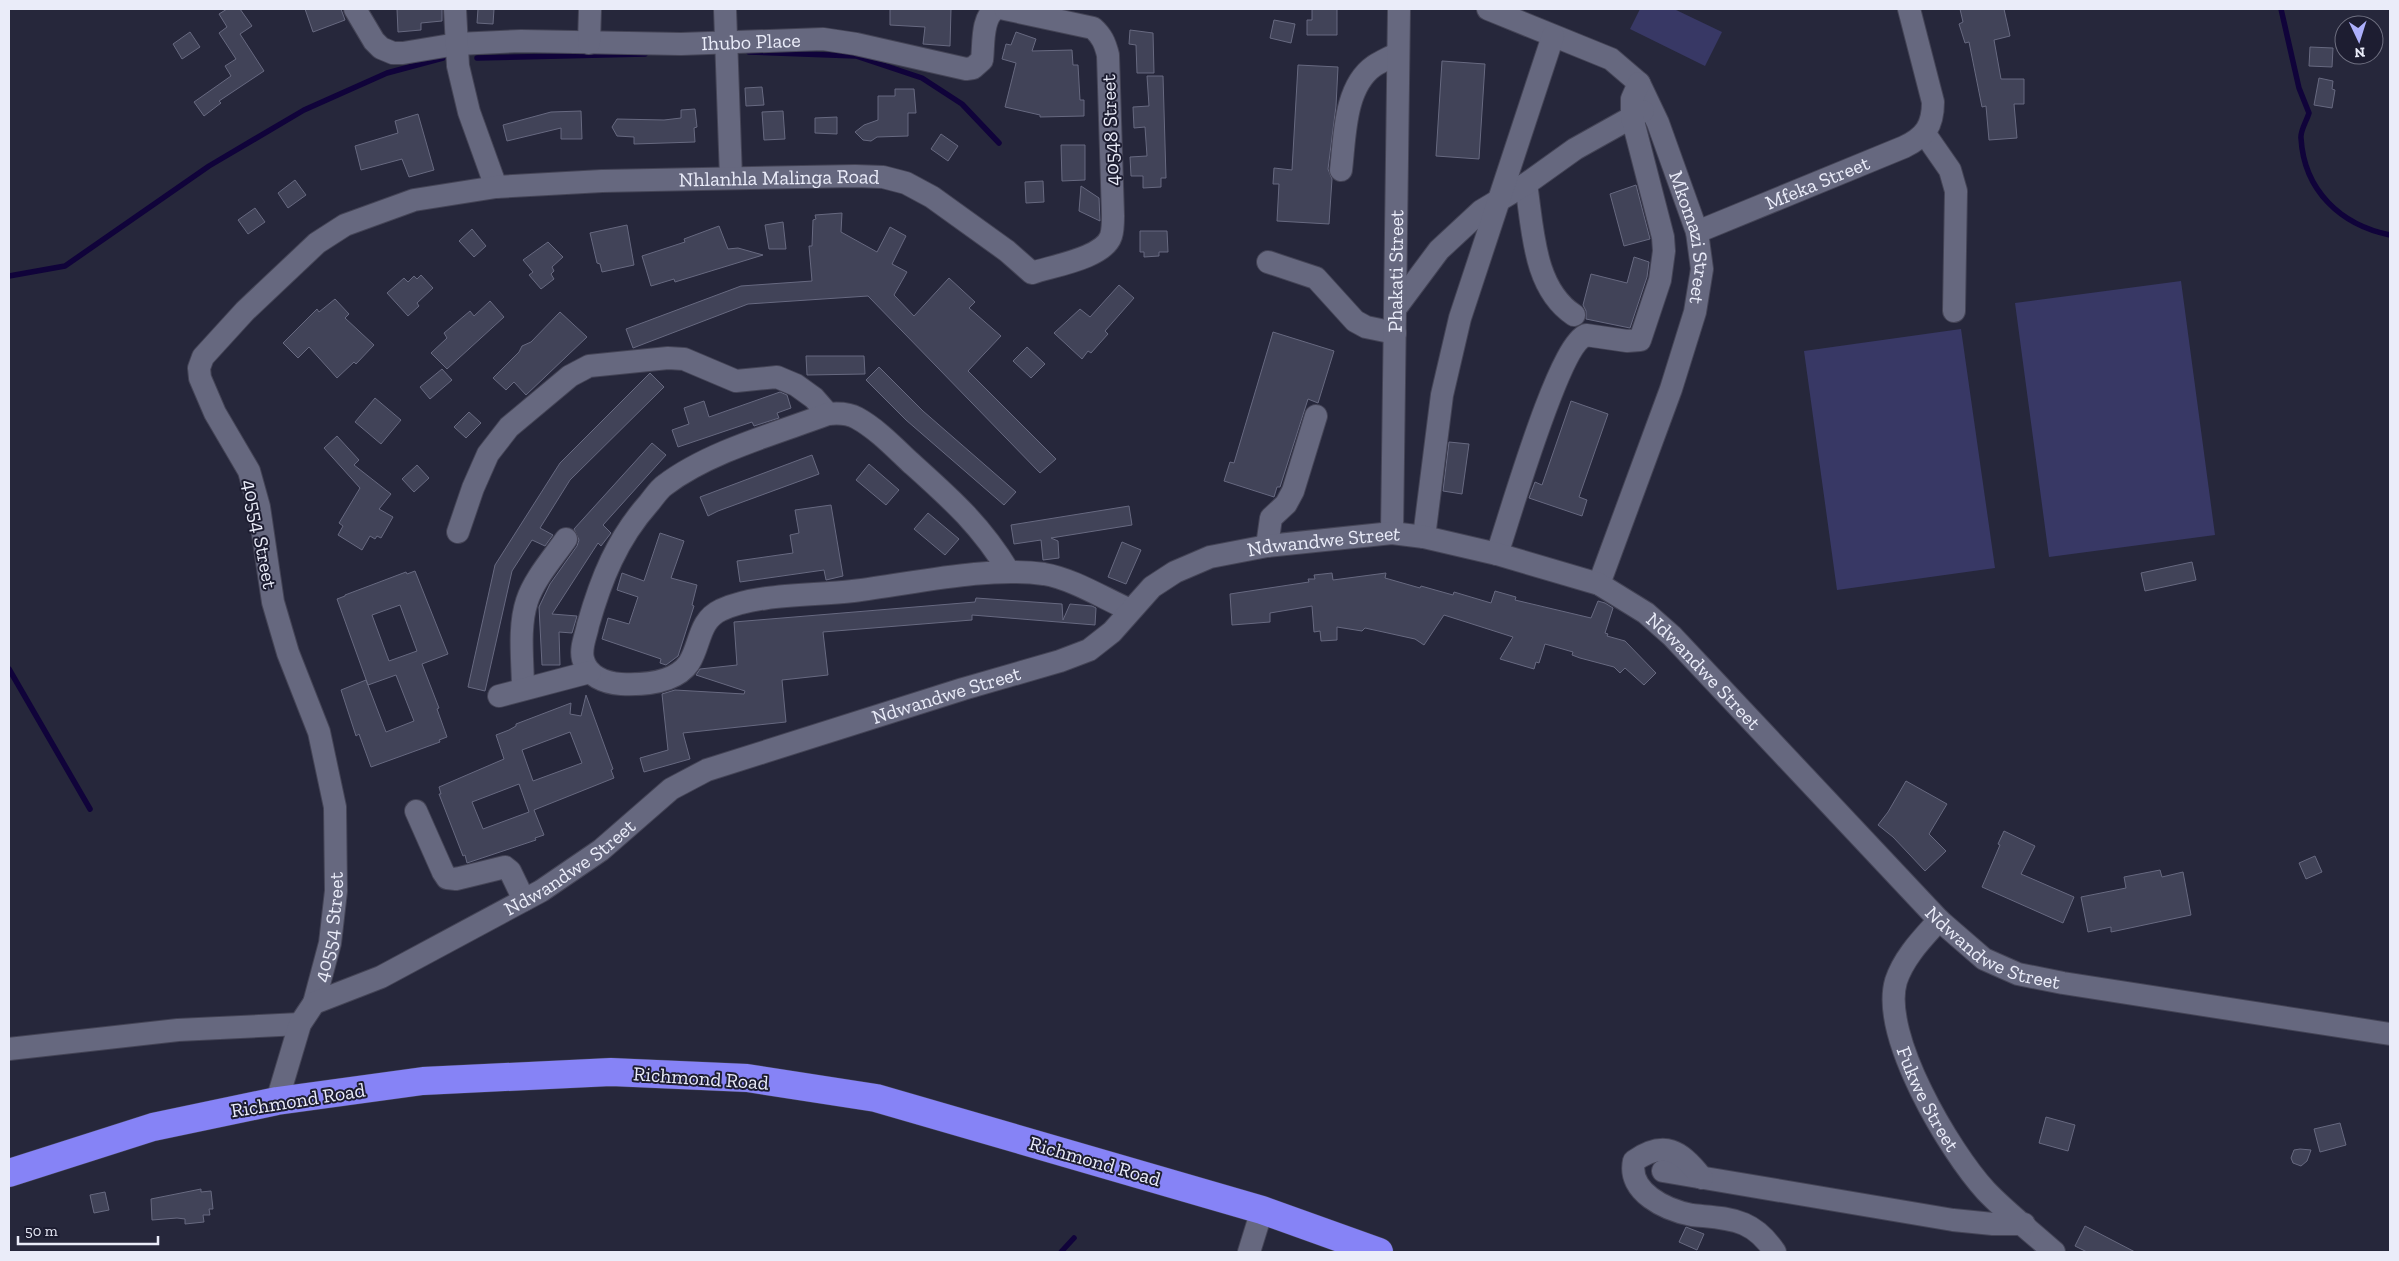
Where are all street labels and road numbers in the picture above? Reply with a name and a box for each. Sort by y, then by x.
street label: Ihubo Place [701,28,801,55]
street label: 40548 Street [1096,73,1124,186]
street label: Mfeka Street [1762,150,1874,215]
street label: Nhlanhla Malinga Road [678,164,880,191]
street label: Mkomazi Street [1664,167,1714,307]
street label: Phakati Street [1383,209,1408,333]
street label: 40554 Street [238,477,282,591]
street label: Ndwandwe Street [1245,521,1403,562]
street label: Ndwandwe Street [1641,607,1766,735]
street label: Ndwandwe Street [869,661,1024,729]
street label: Ndwandwe Street [500,813,641,921]
street label: 40554 Street [308,871,348,984]
street label: Ndwandwe Street [1920,901,2063,994]
street label: Fukwe Street [1892,1043,1965,1156]
street label: Richmond Road [632,1061,770,1095]
street label: Richmond Road [229,1078,367,1122]
street label: Richmond Road [1026,1131,1164,1191]

